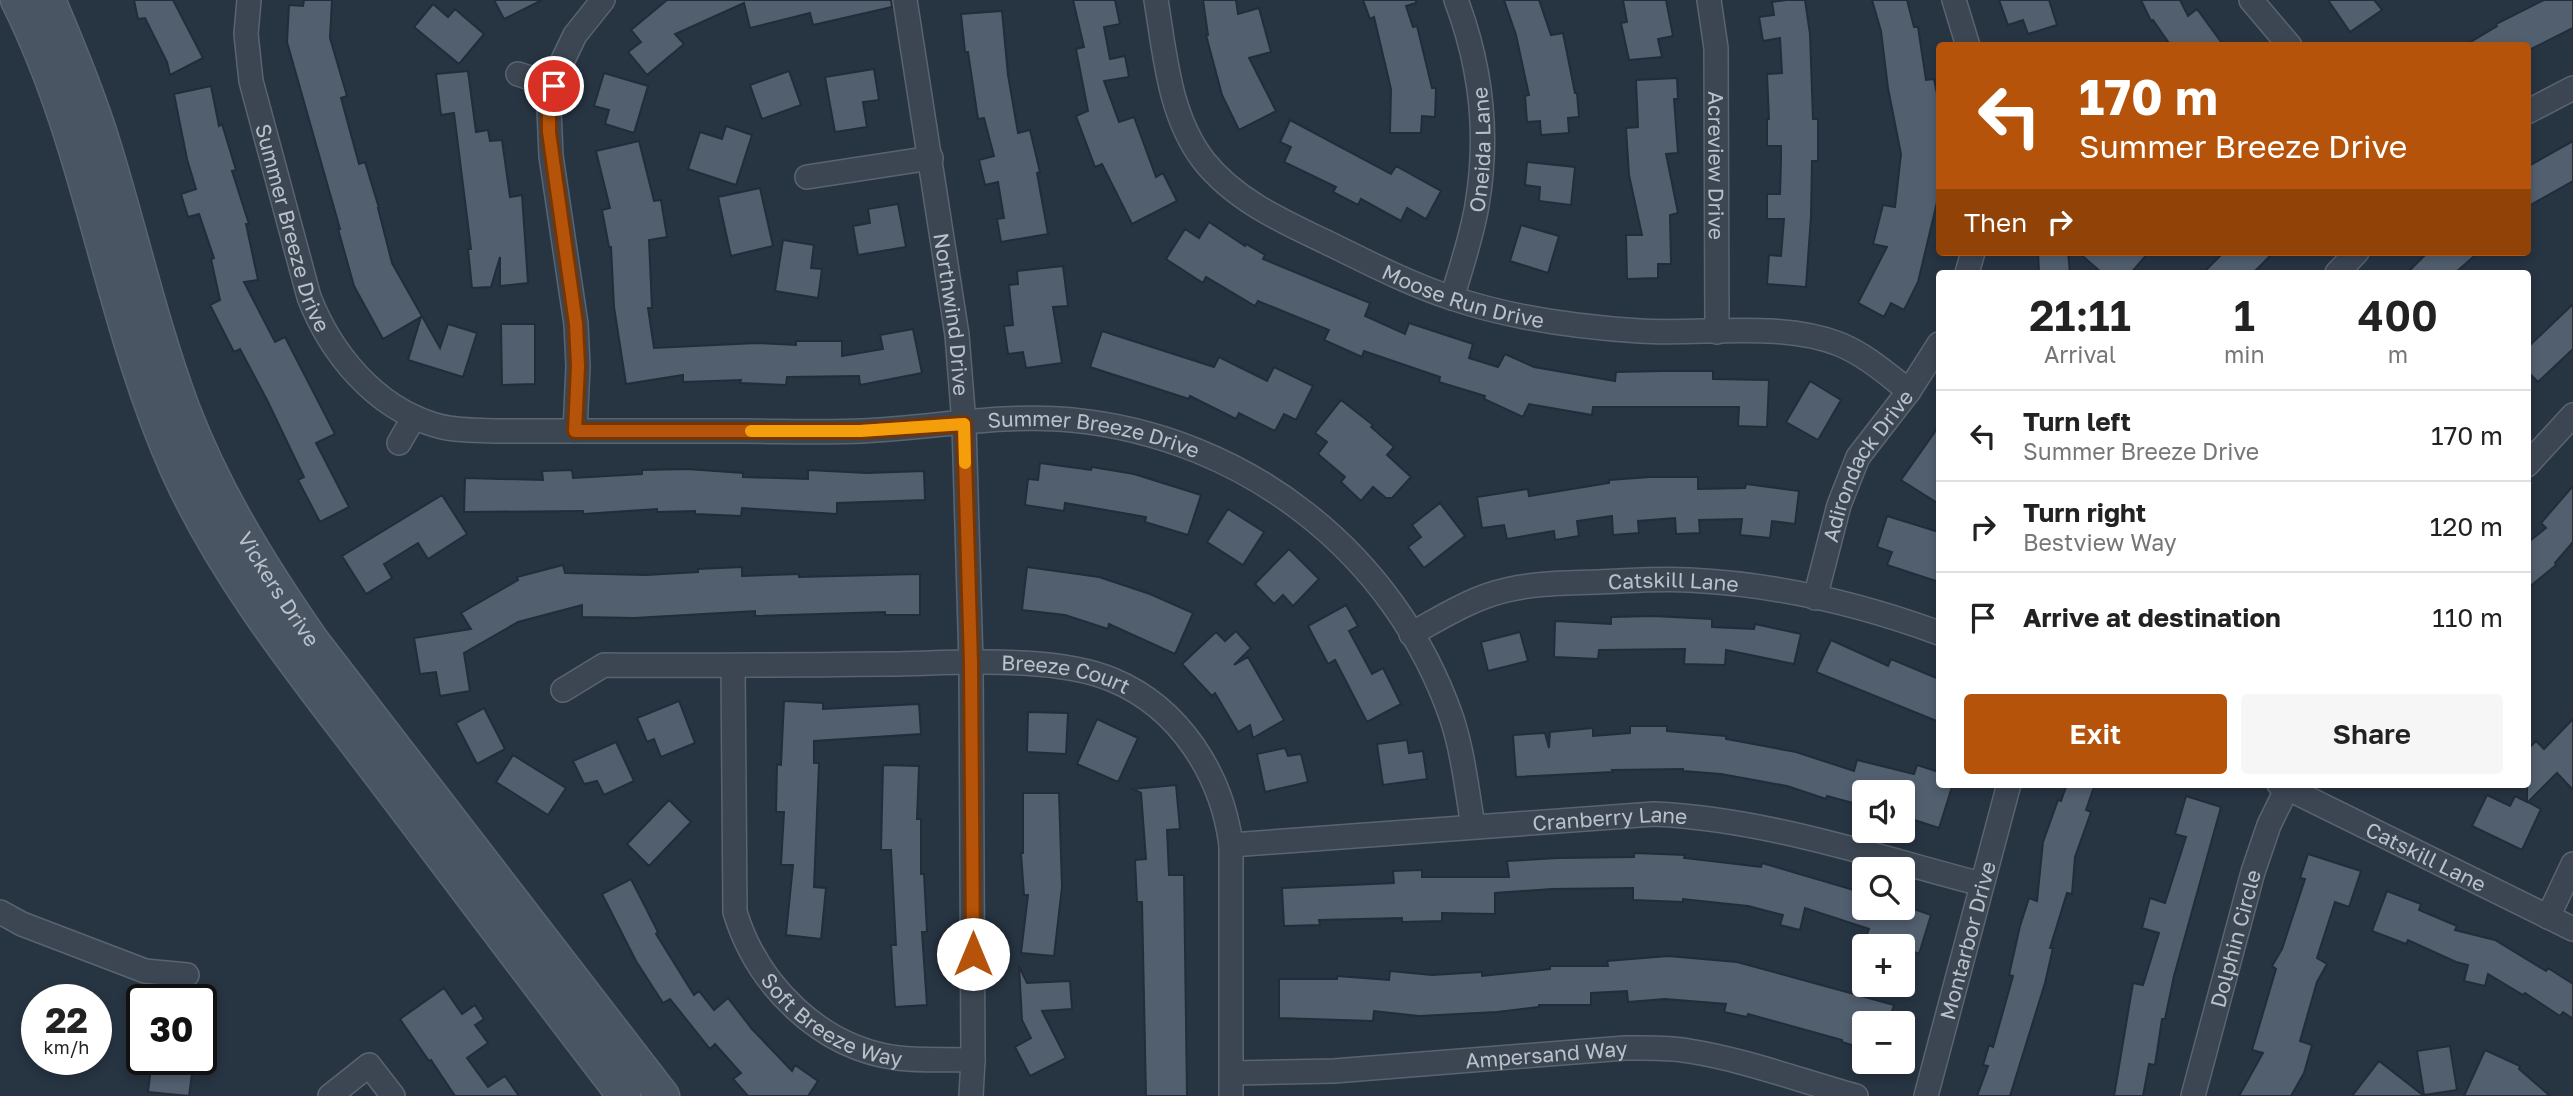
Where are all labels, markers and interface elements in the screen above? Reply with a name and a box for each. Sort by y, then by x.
pin [524,56,584,116]
icon: arrive [535,67,573,105]
text: 170 m [2079,67,2218,126]
icon: left [1964,70,2055,161]
street label: Oneida Lane [1463,85,1496,214]
street label: Acreview Drive [1703,91,1730,240]
street label: Summer Breeze Drive [250,121,336,336]
text: Summer Breeze Drive [2079,127,2407,165]
icon: right [2041,203,2079,241]
text: Then [1964,207,2027,238]
street label: Northwind Drive [928,231,975,397]
street label: Moose Run Drive [1378,258,1546,333]
text: 21:11 [2029,290,2131,340]
text: 1 [2234,290,2255,340]
text: 400 [2358,290,2438,340]
text: Arrival [2044,340,2116,368]
text: min [2224,340,2265,368]
text: m [2388,340,2408,368]
street label: Adirondack Drive [1817,384,1918,545]
street label: Summer Breeze Drive [987,405,1203,463]
text: Turn left [2023,406,2131,437]
icon: left [1964,417,2002,455]
text: 170 m [2431,420,2503,451]
text: Summer Breeze Drive [2023,437,2259,465]
text: Turn right [2023,497,2146,528]
icon: right [1964,508,2002,546]
text: 120 m [2430,511,2503,542]
street label: Vickers Drive [232,527,325,651]
text: Bestview Way [2023,528,2177,556]
street label: Catskill Lane [1607,566,1740,597]
icon: arrive [1964,599,2002,637]
text: Arrive at destination [2023,602,2281,633]
text: 110 m [2432,602,2503,633]
street label: Breeze Court [1001,649,1135,699]
button: Exit [1964,694,2227,774]
button: Share [2241,694,2503,774]
map controls [1852,780,1915,1074]
button: sound [1852,780,1915,843]
street label: Cranberry Lane [1532,801,1689,836]
street label: Catskill Lane [2362,816,2491,897]
button: search [1852,857,1915,920]
street label: Montarbor Drive [1934,858,2001,1022]
street label: Dolphin Circle [2204,867,2266,1010]
position arrow [936,917,1010,991]
button: + [1852,934,1915,997]
street label: Soft Breeze Way [756,967,904,1072]
speed limit sign: 30 [126,984,217,1075]
text: 22 [45,999,88,1041]
button: − [1852,1011,1915,1074]
street label: Ampersand Way [1464,1035,1629,1074]
text: km/h [44,1036,89,1058]

